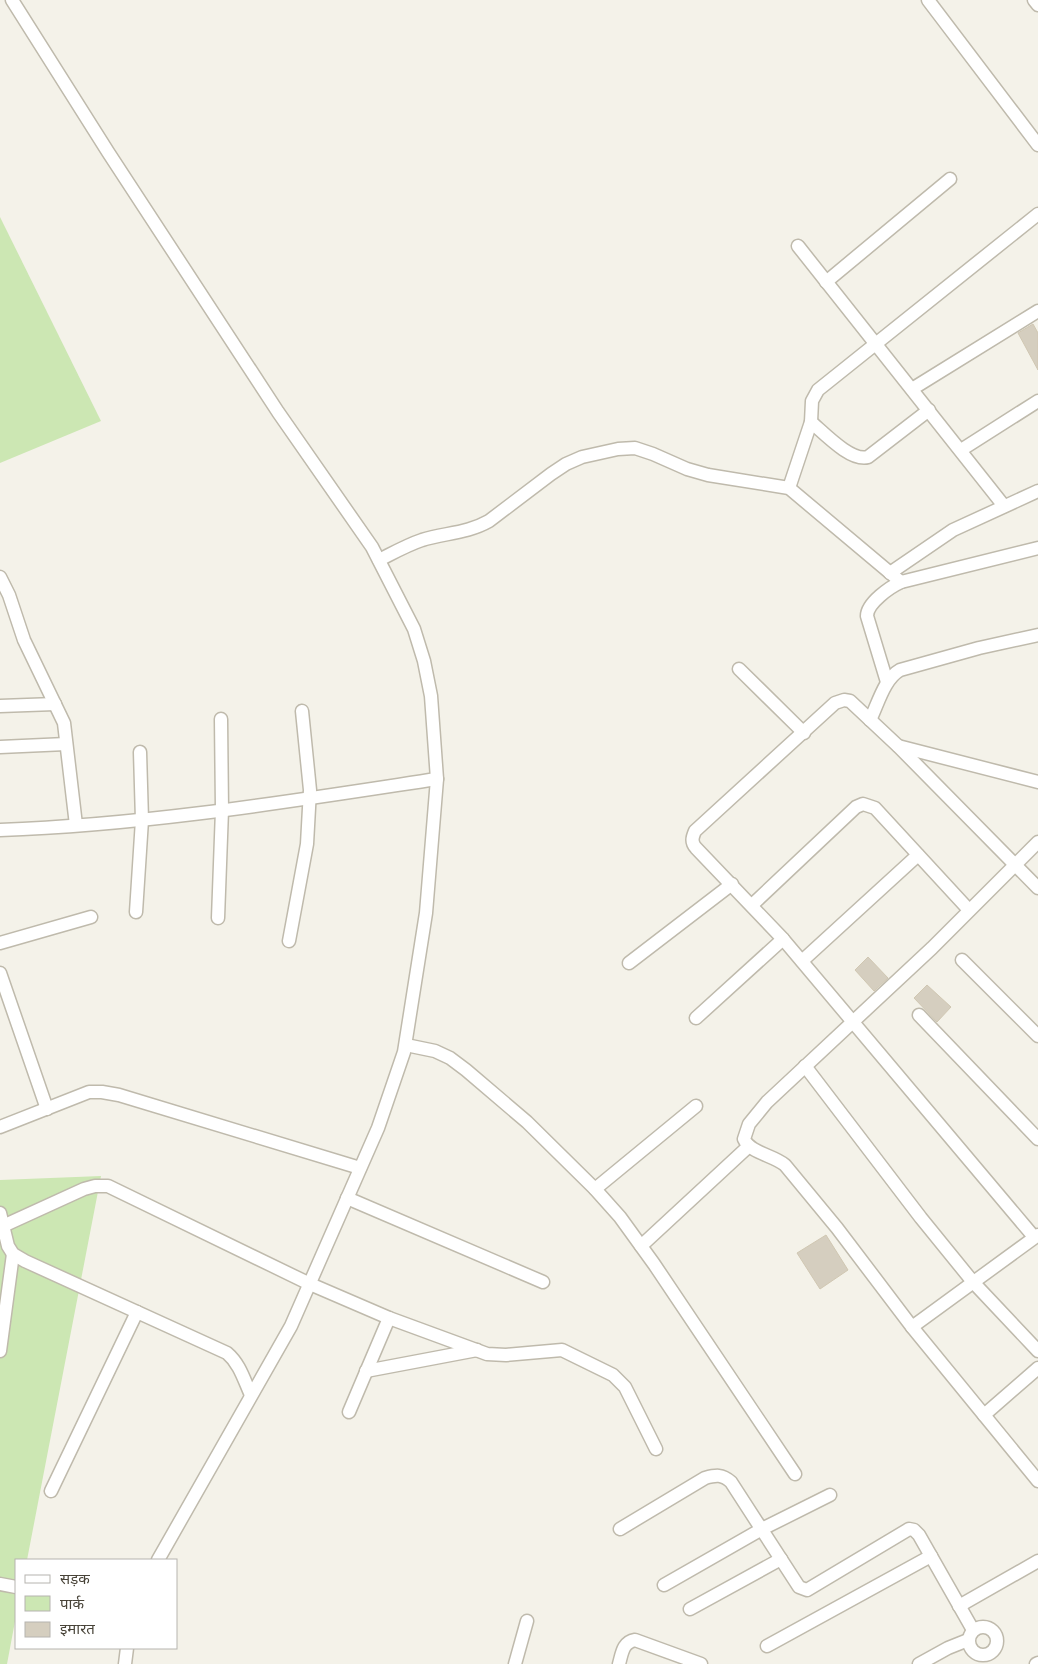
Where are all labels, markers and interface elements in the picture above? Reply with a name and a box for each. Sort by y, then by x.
legend [15,1559,178,1649]
text: सड़क [60,1569,90,1588]
text: पार्क [60,1594,84,1613]
text: इमारत [60,1619,95,1638]

